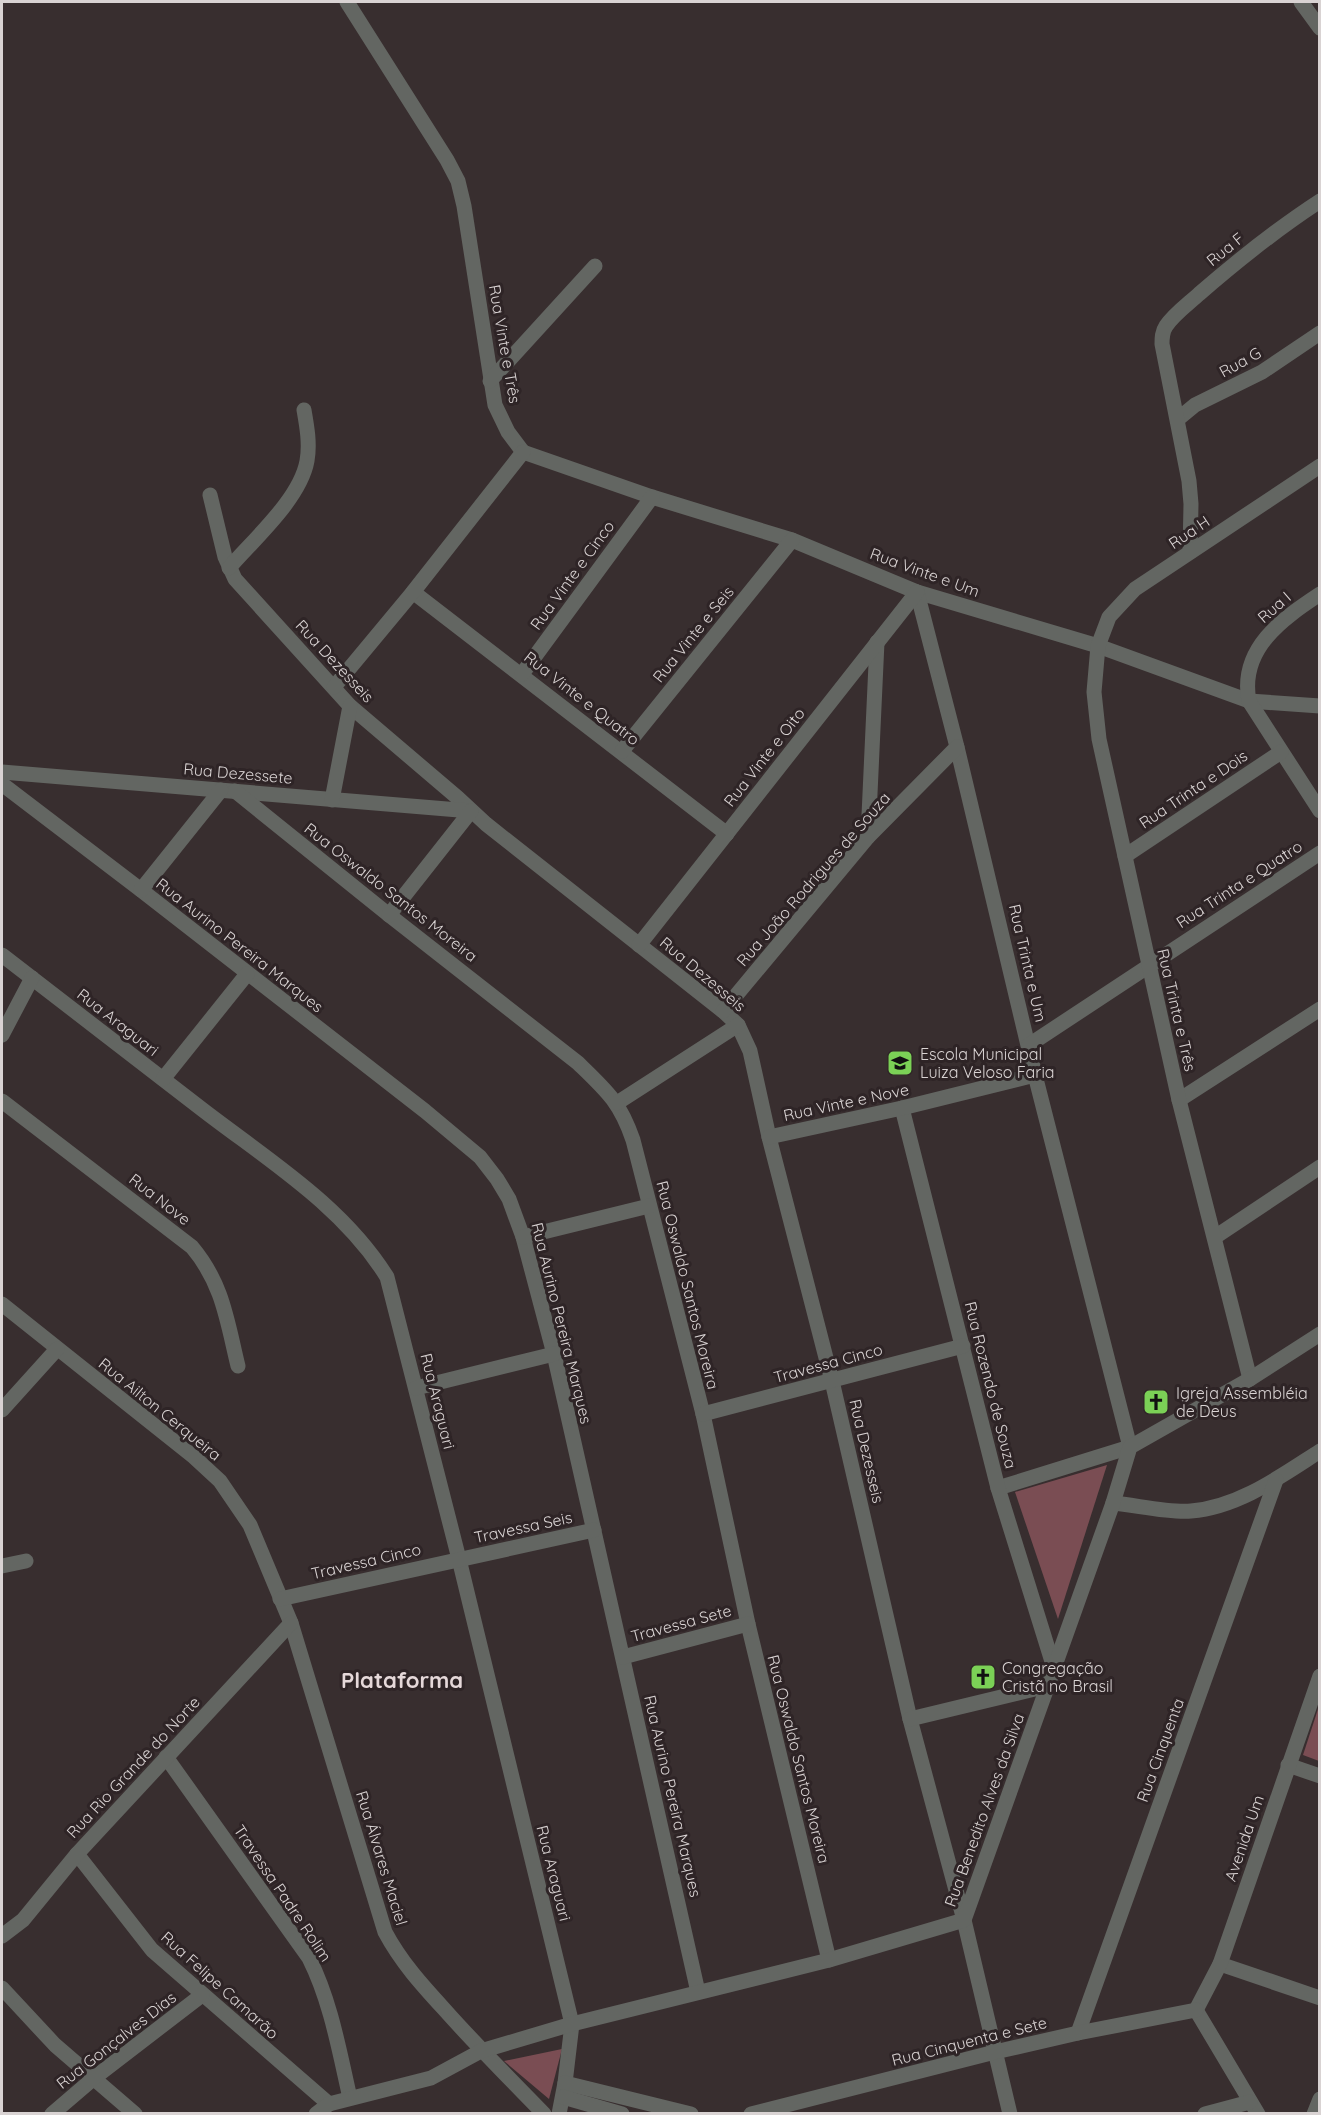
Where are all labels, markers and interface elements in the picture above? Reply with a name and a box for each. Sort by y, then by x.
street label: Rua F [1202,228,1248,270]
street label: Rua Vinte e Três [485,283,525,405]
street label: Rua G [1216,342,1264,382]
street label: Rua H [1165,511,1213,553]
street label: Rua Vinte e Cinco [526,516,618,634]
street label: Rua Vinte e Um [867,543,983,601]
street label: Rua Vinte e Seis [648,582,738,686]
street label: Rua I [1253,587,1295,627]
street label: Rua Dezesseis [292,615,378,707]
street label: Rua Vinte e Quatro [520,647,644,749]
street label: Rua Vinte e Oito [719,704,809,810]
street label: Rua Trinta e Dois [1135,745,1251,833]
street label: Rua Dezessete [183,758,293,788]
street label: Rua João Rodrigues de Souza [732,788,894,970]
street label: Rua Oswaldo Santos Moreira [300,818,482,966]
street label: Rua Trinta e Quatro [1172,836,1306,932]
street label: Rua Aurino Pereira Marques [152,873,328,1017]
street label: Rua Trinta e Um [1005,902,1051,1024]
street label: Rua Dezesseis [656,932,750,1016]
street label: Rua Trinta e Três [1153,947,1201,1073]
street label: Rua Araguari [73,984,163,1060]
place label: Escola Municipal Luiza Veloso Faria [920,1044,1055,1082]
school or university icon: Escola Municipal Luiza Veloso Faria [885,1048,915,1078]
street label: Rua Vinte e Nove [781,1079,911,1125]
street label: Rua Nove [125,1169,195,1229]
street label: Rua Oswaldo Santos Moreira [652,1179,724,1391]
street label: Rua Aurino Pereira Marques [527,1220,597,1426]
street label: Rua Rozendo de Souza [961,1299,1021,1471]
street label: Travessa Cinco [771,1339,885,1387]
street label: Rua Araguari [416,1351,460,1451]
street label: Rua Ailton Cerqueira [95,1353,225,1465]
place label: Igreja Assembléia de Deus [1176,1383,1308,1421]
church icon: Igreja Assembléia de Deus [1141,1387,1171,1417]
street label: Rua Dezesseis [845,1397,889,1505]
street label: Travessa Seis [472,1507,574,1547]
street label: Travessa Cinco [309,1539,423,1583]
street label: Travessa Sete [629,1600,733,1646]
street label: Rua Oswaldo Santos Moreira [763,1653,835,1865]
place label: Congregação Cristã no Brasil [1002,1658,1113,1696]
church icon: Congregação Cristã no Brasil [968,1662,998,1692]
district label: Plataforma [341,1666,463,1694]
street label: Rua Rio Grande do Norte [62,1692,204,1842]
street label: Rua Aurino Pereira Marques [640,1693,706,1899]
street label: Rua Cinquenta [1132,1695,1188,1805]
street label: Rua Benedito Alves da Silva [940,1711,1028,1909]
street label: Rua Álvares Maciel [352,1788,412,1928]
street label: Avenida Um [1220,1792,1268,1884]
street label: Travessa Padre Rolim [230,1821,336,1965]
street label: Rua Araguari [532,1823,576,1923]
street label: Rua Felipe Camarão [157,1927,283,2043]
street label: Rua Gonçalves Dias [52,1987,180,2093]
street label: Rua Cinquenta e Sete [889,2012,1049,2070]

